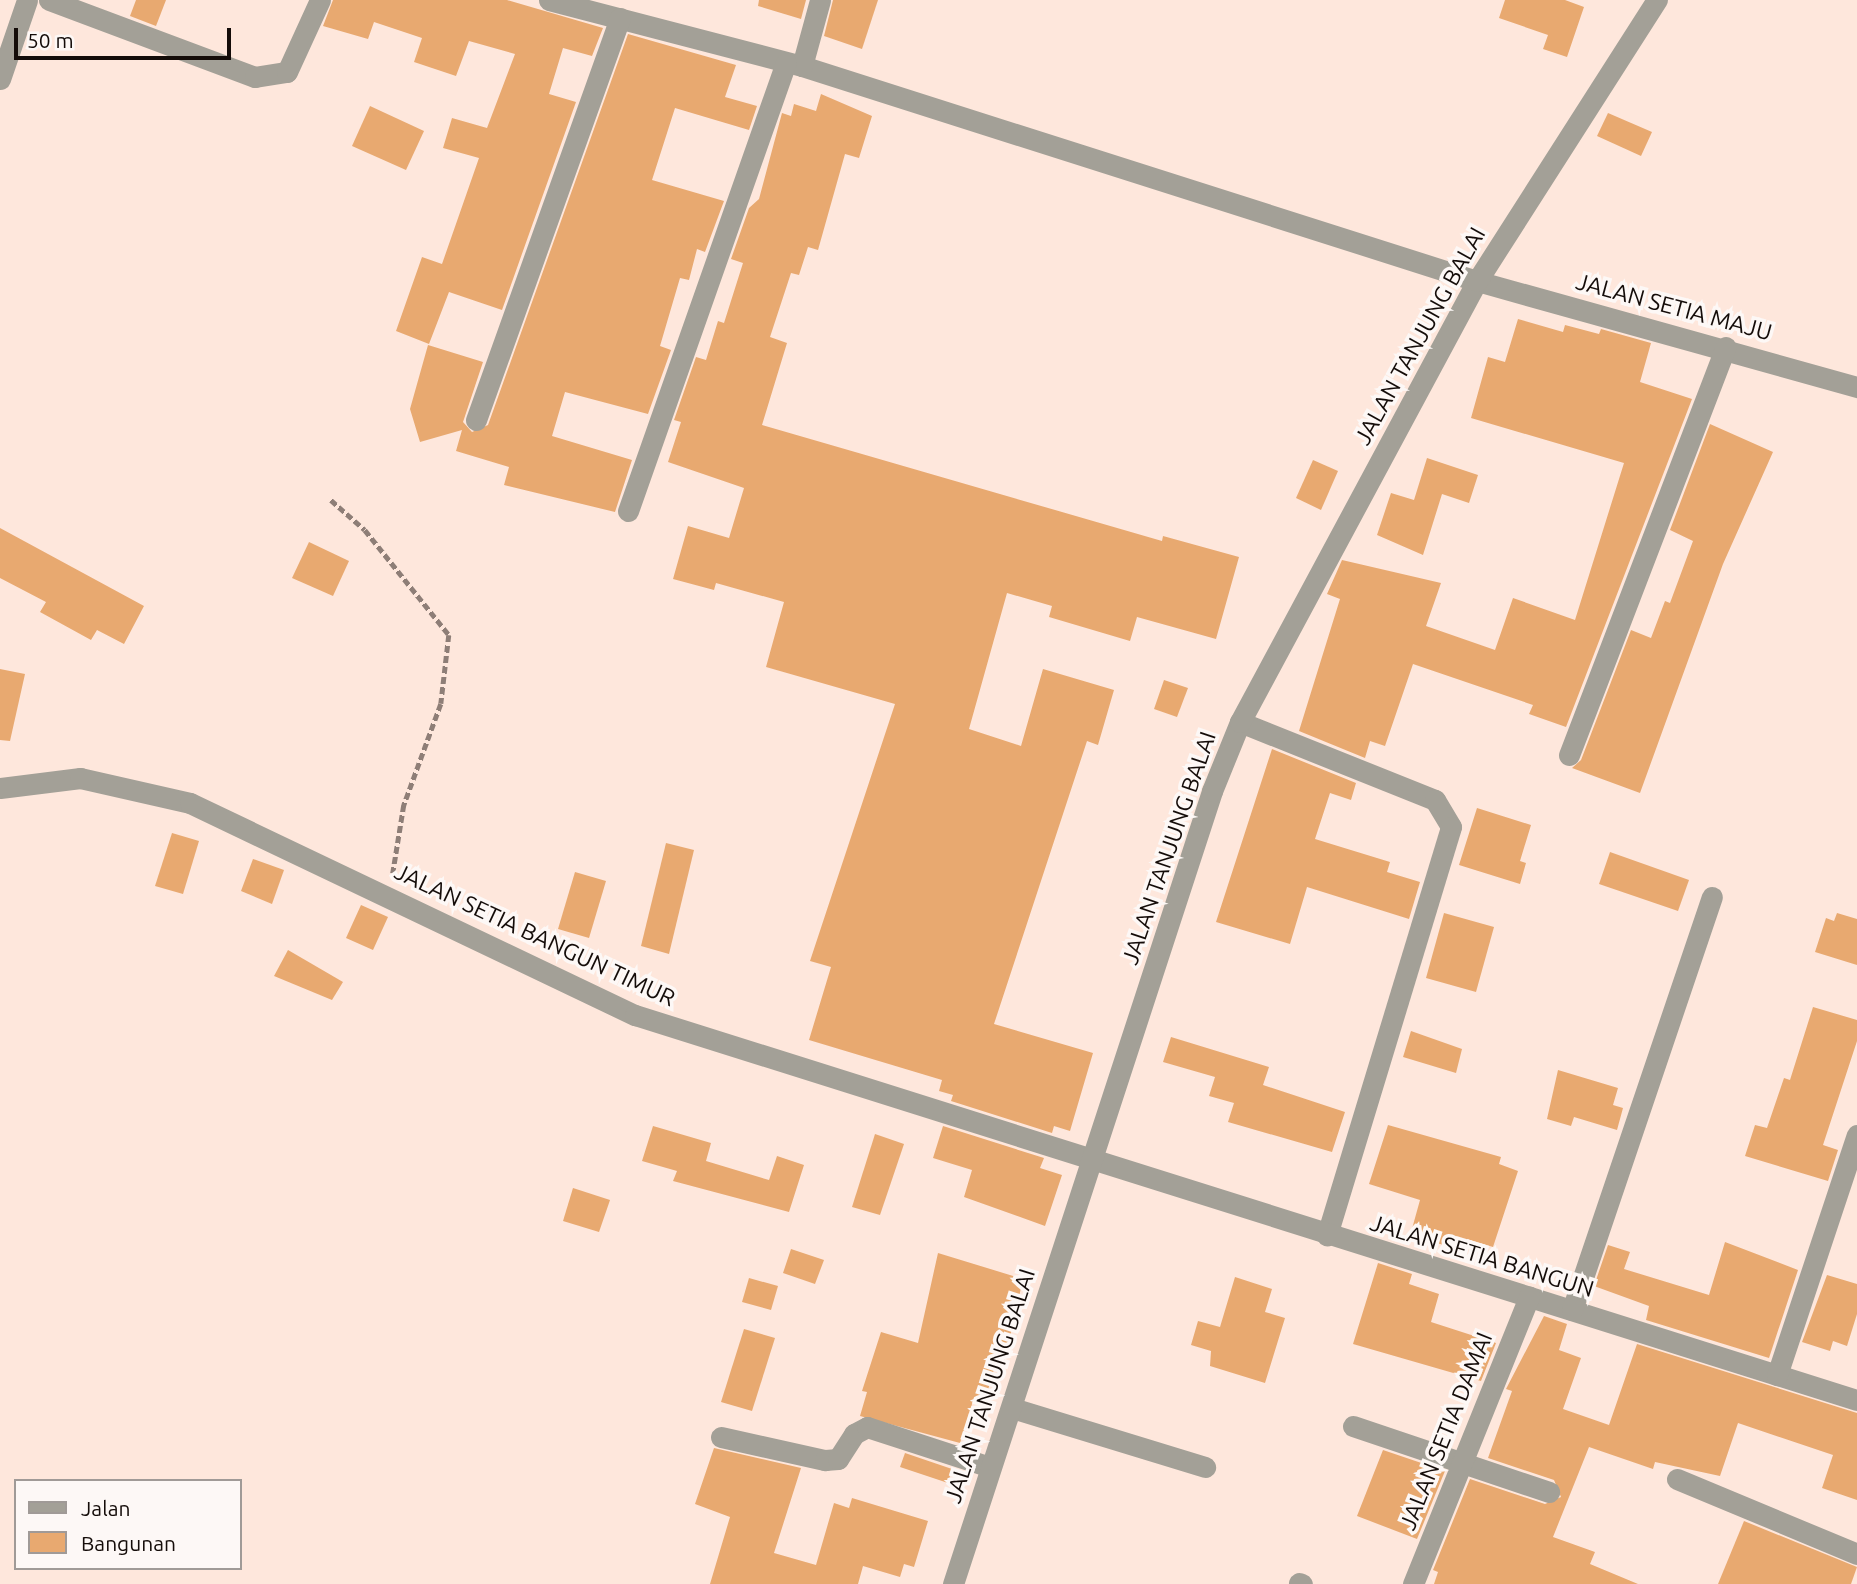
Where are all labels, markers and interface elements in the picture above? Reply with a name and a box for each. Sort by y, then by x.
scale bar [18,14,234,58]
text: 50 m [27,28,74,52]
street label: JALAN TANJUNG BALAI [1349,222,1491,450]
street label: JALAN SETIA MAJU [1573,268,1775,346]
street label: JALAN TANJUNG BALAI [1116,728,1222,968]
street label: JALAN SETIA BANGUN TIMUR [390,858,680,1012]
street label: JALAN SETIA BANGUN [1367,1209,1597,1303]
street label: JALAN TANJUNG BALAI [939,1265,1041,1507]
street label: JALAN SETIA DAMAI [1394,1328,1498,1534]
legend [14,1479,242,1570]
text: Jalan [81,1496,130,1520]
text: Bangunan [81,1531,176,1555]

